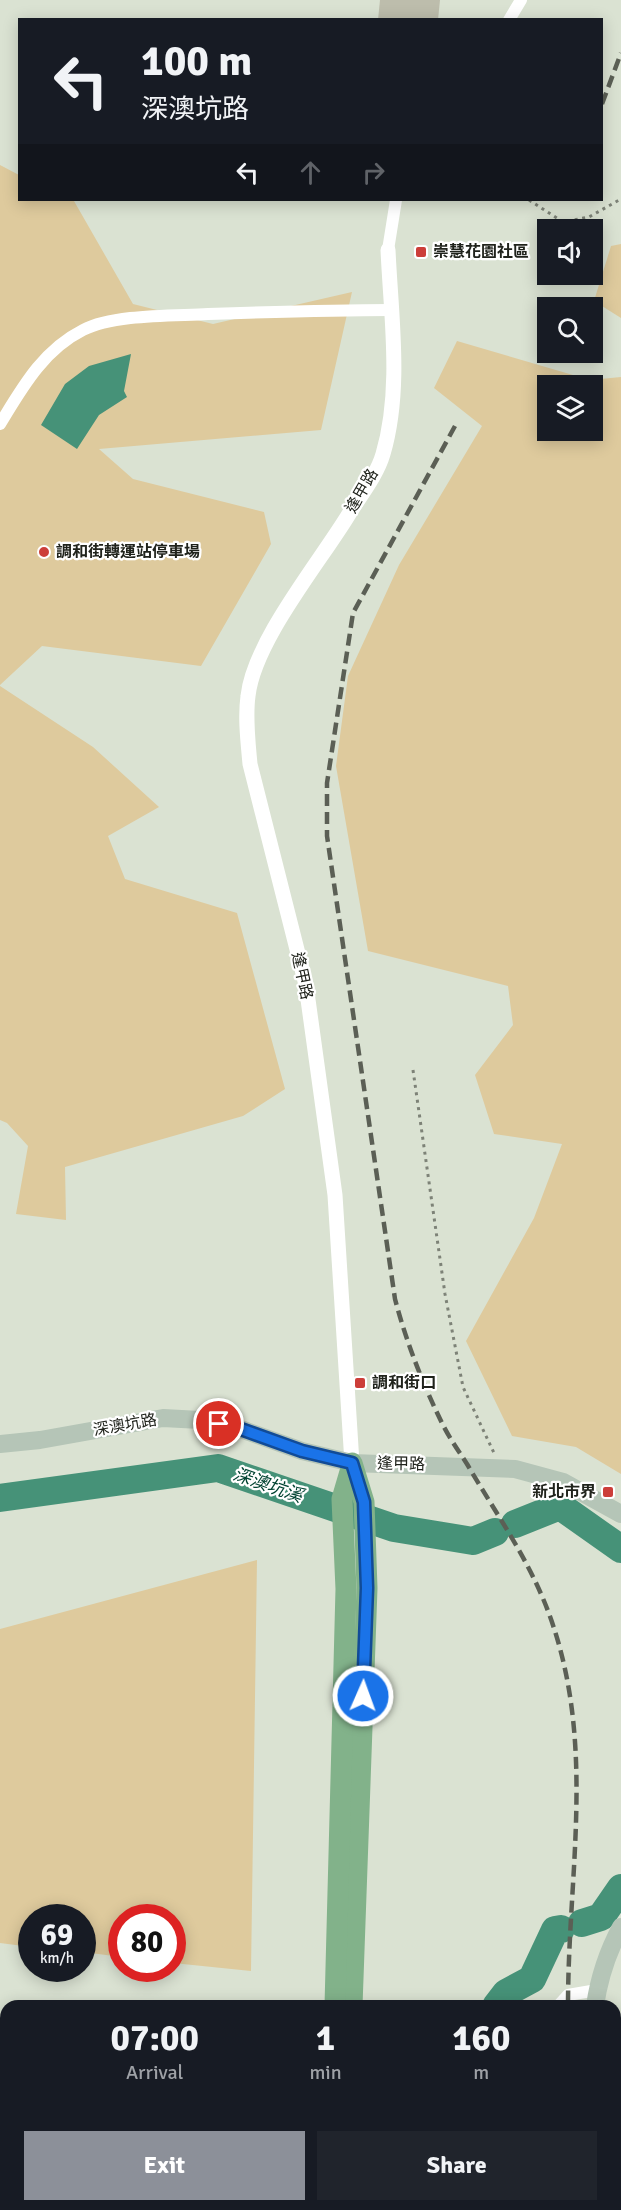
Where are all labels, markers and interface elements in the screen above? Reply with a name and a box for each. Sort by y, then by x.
text: 100 m [141,36,252,87]
icon: left [42,42,120,120]
text: 深澳坑路 [141,93,249,126]
icon: left [231,156,264,189]
icon: ahead [294,156,327,189]
icon: right [357,156,390,189]
map controls [537,219,603,441]
button: sound [537,219,603,285]
place label: 崇慧花園社區 [433,242,529,262]
marker: 崇慧花園社區 [414,245,428,259]
button: search [537,297,603,363]
button: layers [537,375,603,441]
street label: 逢甲路 [341,465,383,517]
place label: 調和街轉運站停車場 [56,542,200,562]
marker: 調和街轉運站停車場 [37,545,51,559]
street label: 逢甲路 [287,950,317,1002]
place label: 調和街口 [372,1373,436,1393]
marker: 調和街口 [353,1376,367,1390]
pin [193,1398,244,1449]
icon: arrive [202,1407,235,1440]
street label: 深澳坑路 [92,1410,158,1440]
street label: 逢甲路 [377,1454,425,1474]
water label: 深澳坑溪 [230,1463,308,1508]
place label: 新北市界 [532,1482,596,1502]
marker: 新北市界 [601,1485,615,1499]
position arrow [331,1664,395,1728]
speed limit sign: 80 [108,1904,186,1982]
text: 69 [41,1917,73,1954]
text: km/h [40,1949,74,1967]
text: 07:00 [111,2016,199,2061]
text: 1 [316,2016,335,2061]
text: 160 [452,2016,510,2061]
text: Arrival [126,2060,183,2085]
text: min [309,2060,342,2085]
text: m [473,2060,489,2085]
button: Exit [24,2131,305,2200]
button: Share [317,2131,597,2200]

